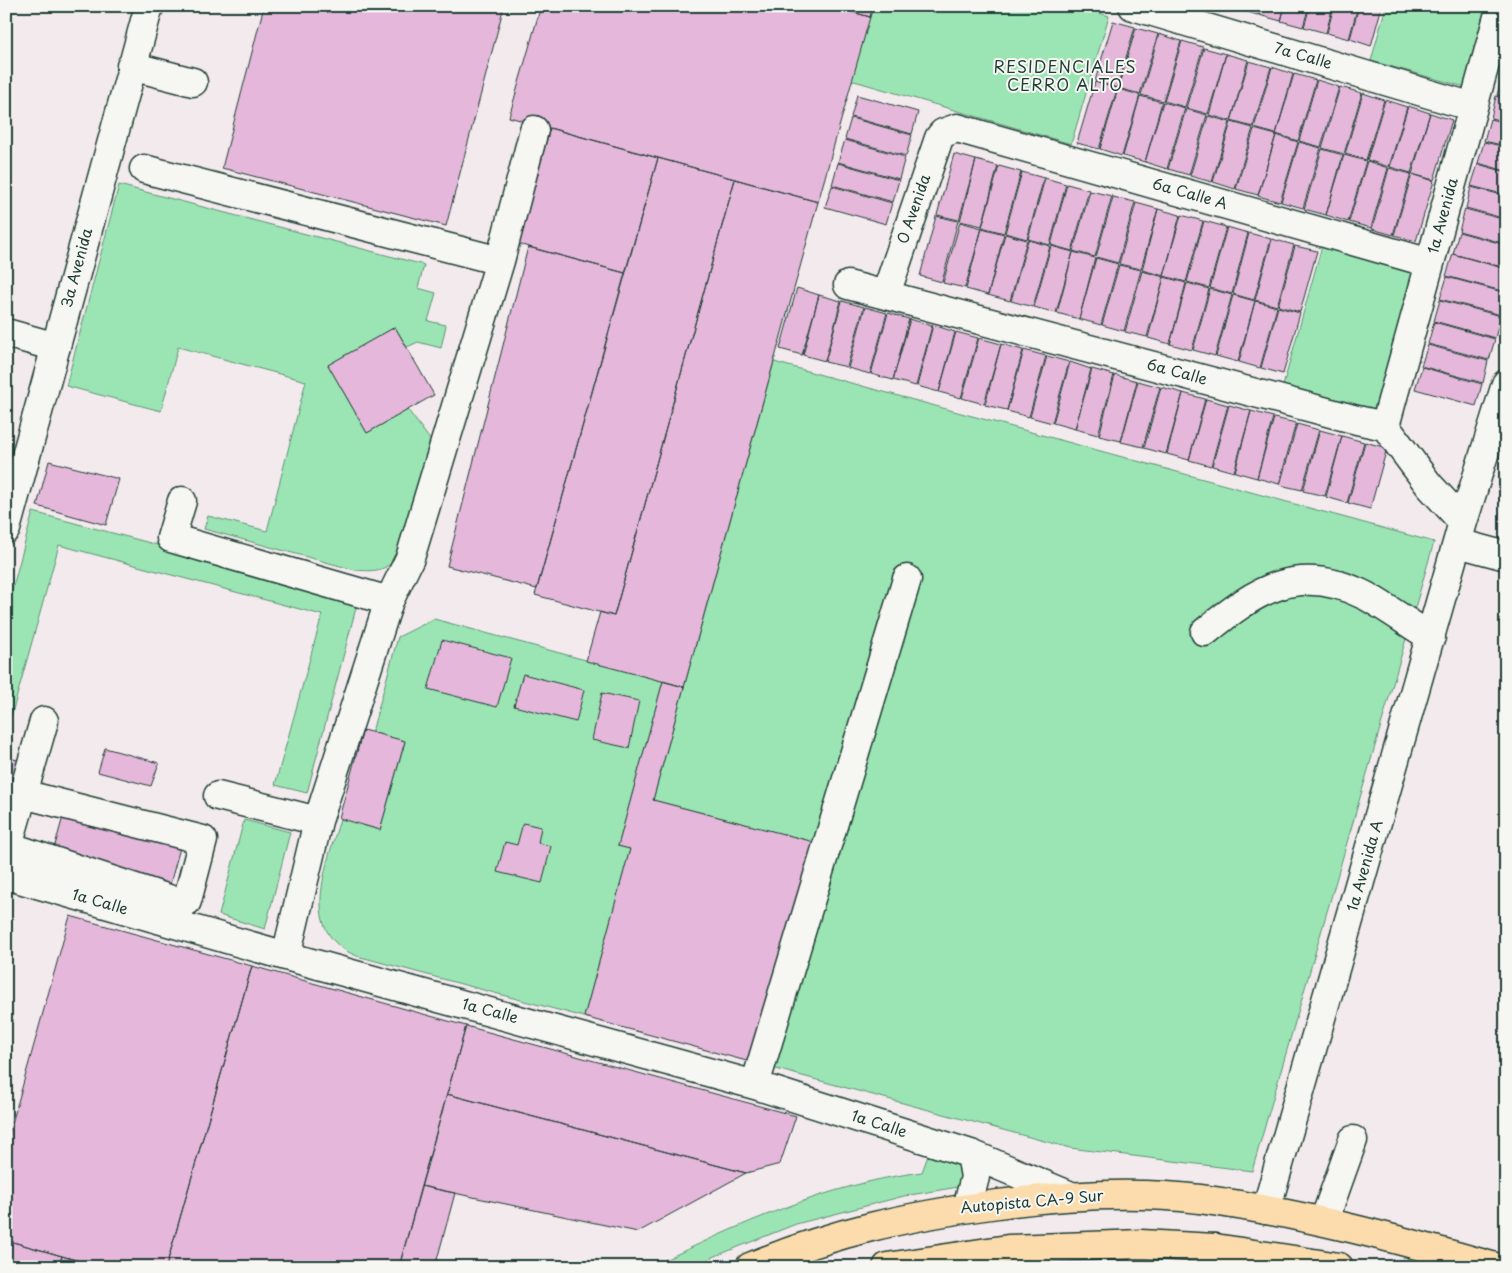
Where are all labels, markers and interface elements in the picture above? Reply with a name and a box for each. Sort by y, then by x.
street label: 7a Calle [1272,35,1335,74]
district label: RESIDENCIALES CERRO ALTO [993,54,1137,96]
street label: 0 Avenida [890,170,935,246]
street label: 6a Calle A [1150,171,1231,214]
street label: 1a Avenida [1420,174,1463,256]
street label: 3a Avenida [54,225,97,310]
street label: 6a Calle [1145,352,1210,390]
street label: 1a Avenida A [1339,817,1388,914]
street label: 1a Calle [70,882,131,920]
street label: 1a Calle [460,991,521,1028]
street label: 1a Calle [849,1103,910,1142]
street label: Autopista CA-9 Sur [959,1183,1104,1218]

